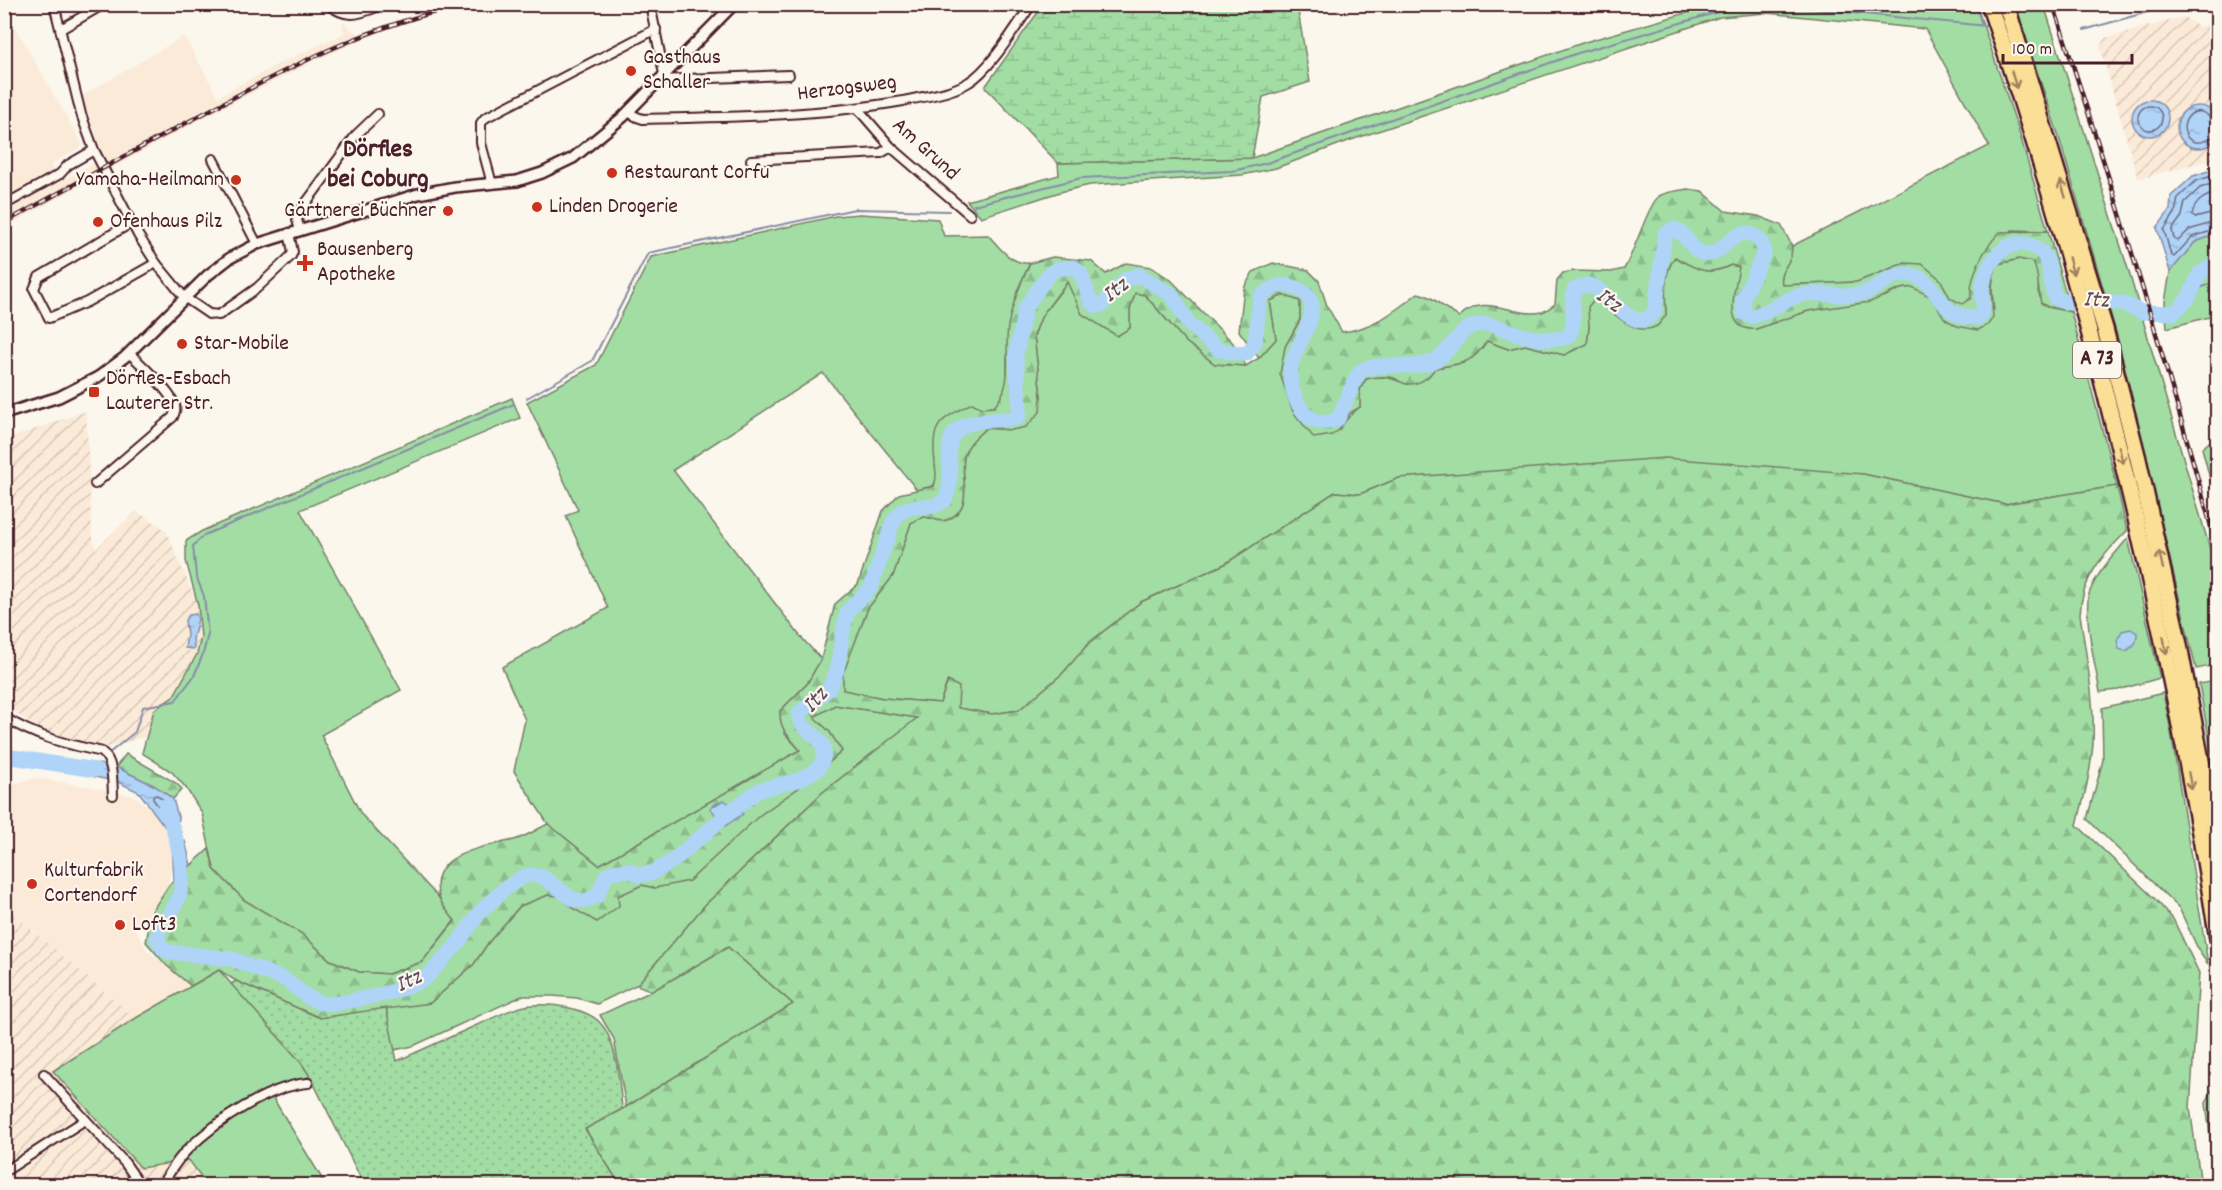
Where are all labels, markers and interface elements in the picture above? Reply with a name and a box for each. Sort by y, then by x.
scale bar [2003,27,2132,65]
text: 100 m [2012,38,2052,63]
place label: Gasthaus Schaller [643,43,721,99]
marker: Gasthaus Schaller [624,64,638,78]
street label: Herzogsweg [796,68,898,110]
one-way arrow [2010,70,2021,89]
street label: Am Grund [884,111,966,189]
district label: Dörfles bei Coburg [327,132,429,199]
place label: Restaurant Corfu [624,158,769,189]
place label: Yamaha-Heilmann [76,165,224,196]
marker: Restaurant Corfu [605,166,619,180]
marker: Yamaha-Heilmann [229,173,243,187]
one-way arrow [2057,180,2068,199]
place label: Linden Drogerie [549,192,678,223]
place label: Gärtnerei Büchner [284,196,437,227]
marker: Linden Drogerie [530,200,544,214]
marker: Gärtnerei Büchner [441,204,455,218]
place label: Ofenhaus Pilz [110,207,223,238]
marker: Ofenhaus Pilz [91,215,105,229]
place label: Bausenberg Apotheke [317,235,413,291]
marker: Bausenberg Apotheke [298,256,312,270]
one-way arrow [2066,256,2077,275]
water label: Itz [1096,269,1137,312]
water label: Itz [1588,280,1629,323]
water label: Itz [2082,283,2110,319]
place label: Star-Mobile [194,329,289,360]
marker: Star-Mobile [175,337,189,351]
road number: A 73 [2073,342,2121,378]
place label: Dörfles-Esbach Lauterer Str. [106,364,231,420]
marker: Dörfles-Esbach Lauterer Str. [87,385,101,399]
one-way arrow [2116,445,2128,464]
one-way arrow [2155,551,2166,570]
one-way arrow [2160,635,2171,654]
water label: Itz [795,680,838,722]
one-way arrow [2185,771,2196,790]
place label: Kulturfabrik Cortendorf [44,856,143,912]
marker: Kulturfabrik Cortendorf [25,877,39,891]
place label: Loft3 [132,910,176,941]
marker: Loft3 [113,918,127,932]
water label: Itz [390,961,428,1003]

